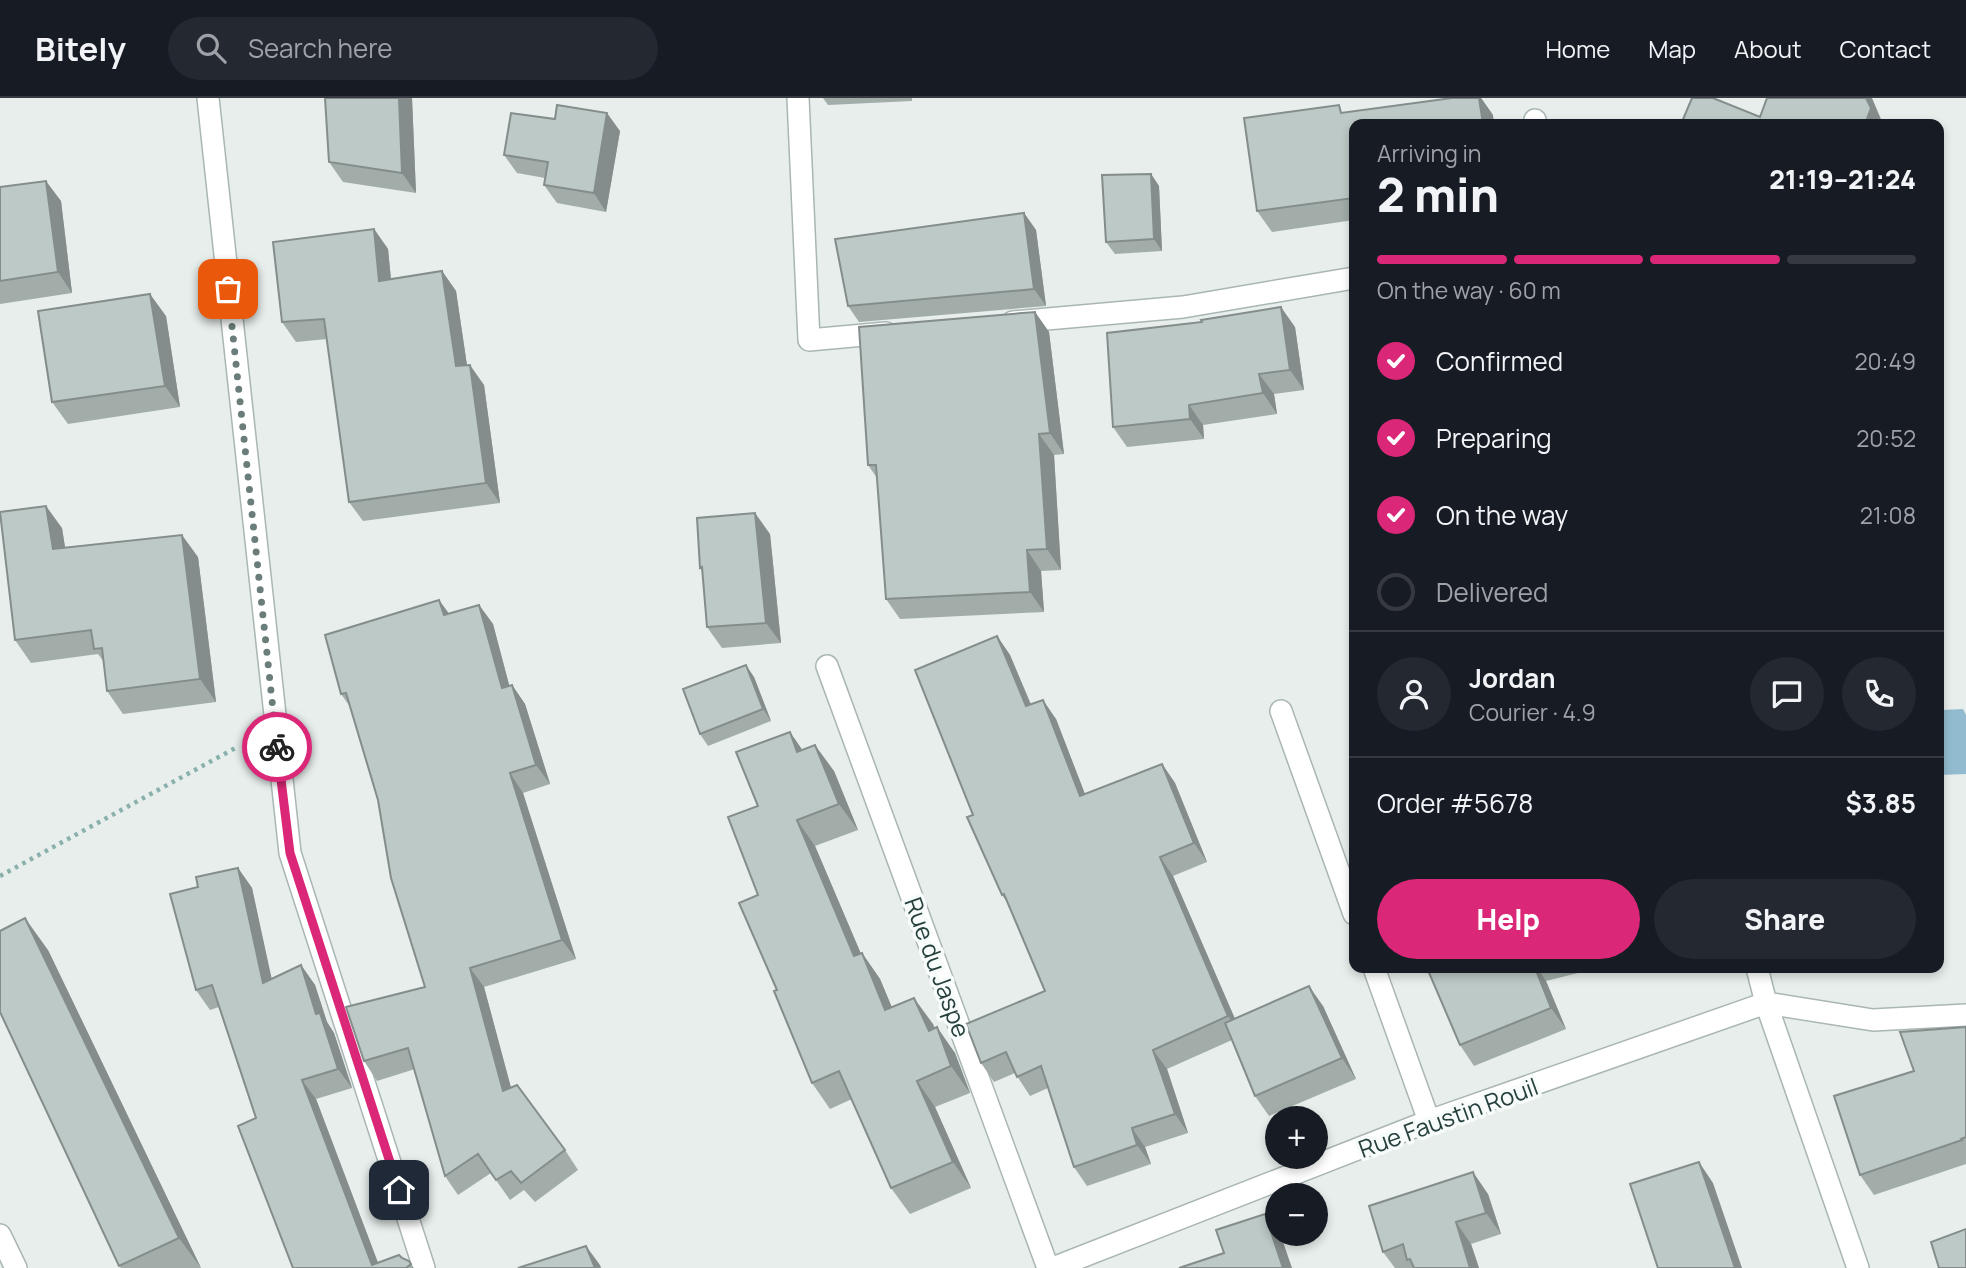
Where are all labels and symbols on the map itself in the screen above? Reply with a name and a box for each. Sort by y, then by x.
pin [198,259,258,319]
courier [242,712,312,782]
street label: Rue du Jaspe [897,892,979,1042]
street label: Rue Faustin Rouil [1354,1069,1542,1165]
pin [369,1160,429,1220]

